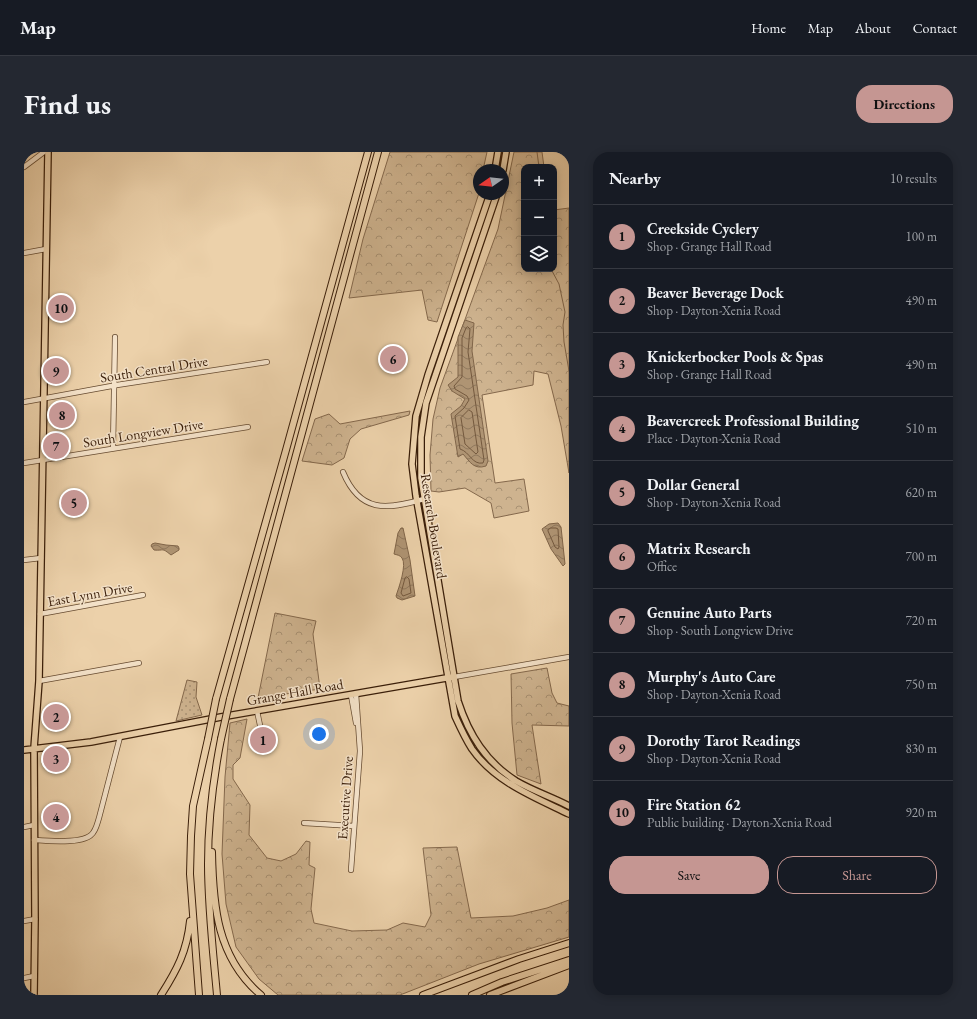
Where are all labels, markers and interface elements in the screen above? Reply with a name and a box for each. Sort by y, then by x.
text: Map [20,15,56,40]
text: Home [751,19,786,37]
text: Map [808,19,833,37]
text: About [855,19,891,37]
text: Contact [913,19,957,37]
button: Directions [856,85,953,123]
text: Find us [24,86,111,122]
north arrow [473,164,509,200]
map controls [521,164,557,272]
button: + [521,164,557,200]
text: Nearby [609,167,661,189]
text: 10 results [890,170,937,187]
button: − [521,200,557,236]
text: Creekside Cyclery [647,219,759,238]
text: 1 [619,228,625,245]
text: 100 m [906,228,937,245]
button: layers [521,236,557,272]
text: Shop · Grange Hall Road [647,238,772,255]
text: Beaver Beverage Dock [647,283,784,302]
text: 2 [619,292,625,309]
text: 490 m [906,292,937,309]
pin: 10 [48,293,74,323]
text: Shop · Dayton-Xenia Road [647,302,781,319]
pin: 6 [380,344,406,374]
text: Knickerbocker Pools & Spas [647,347,823,366]
street label: South Central Drive [99,352,210,386]
pin: 9 [43,356,69,386]
text: 3 [619,356,625,373]
text: 490 m [906,356,937,373]
text: Shop · Grange Hall Road [647,366,772,383]
pin: 8 [49,400,75,430]
text: Beavercreek Professional Building [647,411,859,430]
street label: South Longview Drive [82,415,205,451]
text: 4 [619,420,625,437]
text: 510 m [906,420,937,437]
text: Place · Dayton-Xenia Road [647,430,781,447]
pin: 7 [43,431,69,461]
street label: Research Boulevard [417,472,451,581]
text: Dollar General [647,475,740,494]
text: 5 [619,484,625,501]
text: 620 m [906,484,937,501]
pin: 5 [61,488,87,518]
text: Shop · Dayton-Xenia Road [647,494,781,511]
text: Matrix Research [647,539,751,558]
text: 6 [619,548,625,565]
text: 700 m [906,548,937,565]
text: Office [647,558,677,575]
street label: East Lynn Drive [46,578,134,610]
text: Genuine Auto Parts [647,603,772,622]
text: 7 [619,612,625,629]
text: 720 m [906,612,937,629]
text: Shop · South Longview Drive [647,622,793,639]
text: Murphy's Auto Care [647,667,776,686]
street label: Grange Hall Road [245,674,346,709]
text: 8 [619,676,625,693]
text: 750 m [906,676,937,693]
text: Shop · Dayton-Xenia Road [647,686,781,703]
pin: 2 [43,702,69,732]
your location [309,724,329,744]
pin: 1 [250,725,276,755]
text: Dorothy Tarot Readings [647,731,800,750]
text: 9 [619,740,625,757]
text: 830 m [906,740,937,757]
pin: 3 [43,744,69,774]
text: Shop · Dayton-Xenia Road [647,750,781,767]
street label: Executive Drive [333,755,357,840]
text: Fire Station 62 [647,795,741,814]
pin: 4 [43,802,69,832]
text: 10 [615,804,629,821]
text: 920 m [906,804,937,821]
text: Public building · Dayton-Xenia Road [647,814,832,831]
button: Save [609,856,769,894]
button: Share [777,856,937,894]

